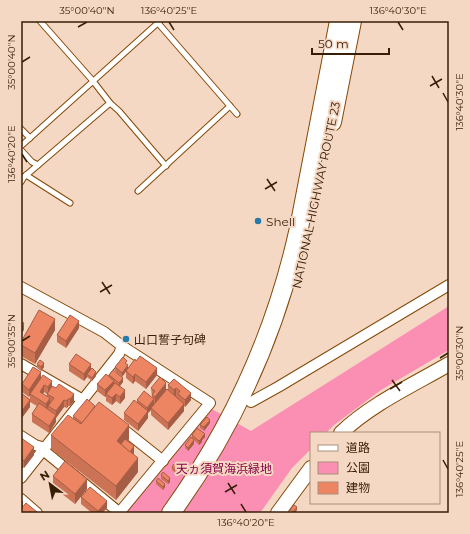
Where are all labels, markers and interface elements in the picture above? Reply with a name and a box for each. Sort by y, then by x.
text: 35°00'40"N [59,4,115,17]
text: 136°40'25"E [141,4,197,17]
text: 136°40'30"E [369,4,427,17]
scale bar [312,30,389,56]
text: 35°00'40"N [5,34,18,90]
text: 50 m [318,36,349,51]
text: 136°40'30"E [453,73,466,131]
street label: NATIONAL HIGHWAY ROUTE 23 [289,100,343,290]
text: 136°40'20"E [5,125,18,183]
place label: Shell [266,214,295,229]
marker: Shell [253,216,263,226]
text: 35°00'35"N [5,314,18,368]
text: 35°00'30"N [453,326,466,380]
place label: 山口誓子句碑 [134,332,206,347]
marker: 山口誓子句碑 [121,334,131,344]
legend [310,432,440,504]
text: 道路 [346,440,370,455]
text: 136°40'25"E [453,441,466,497]
text: 公園 [346,460,370,475]
park label: 天ヵ須賀海浜緑地 [176,461,272,476]
north arrow [30,464,70,504]
text: N [37,467,52,484]
text: 建物 [346,480,370,495]
text: 136°40'20"E [217,516,275,529]

